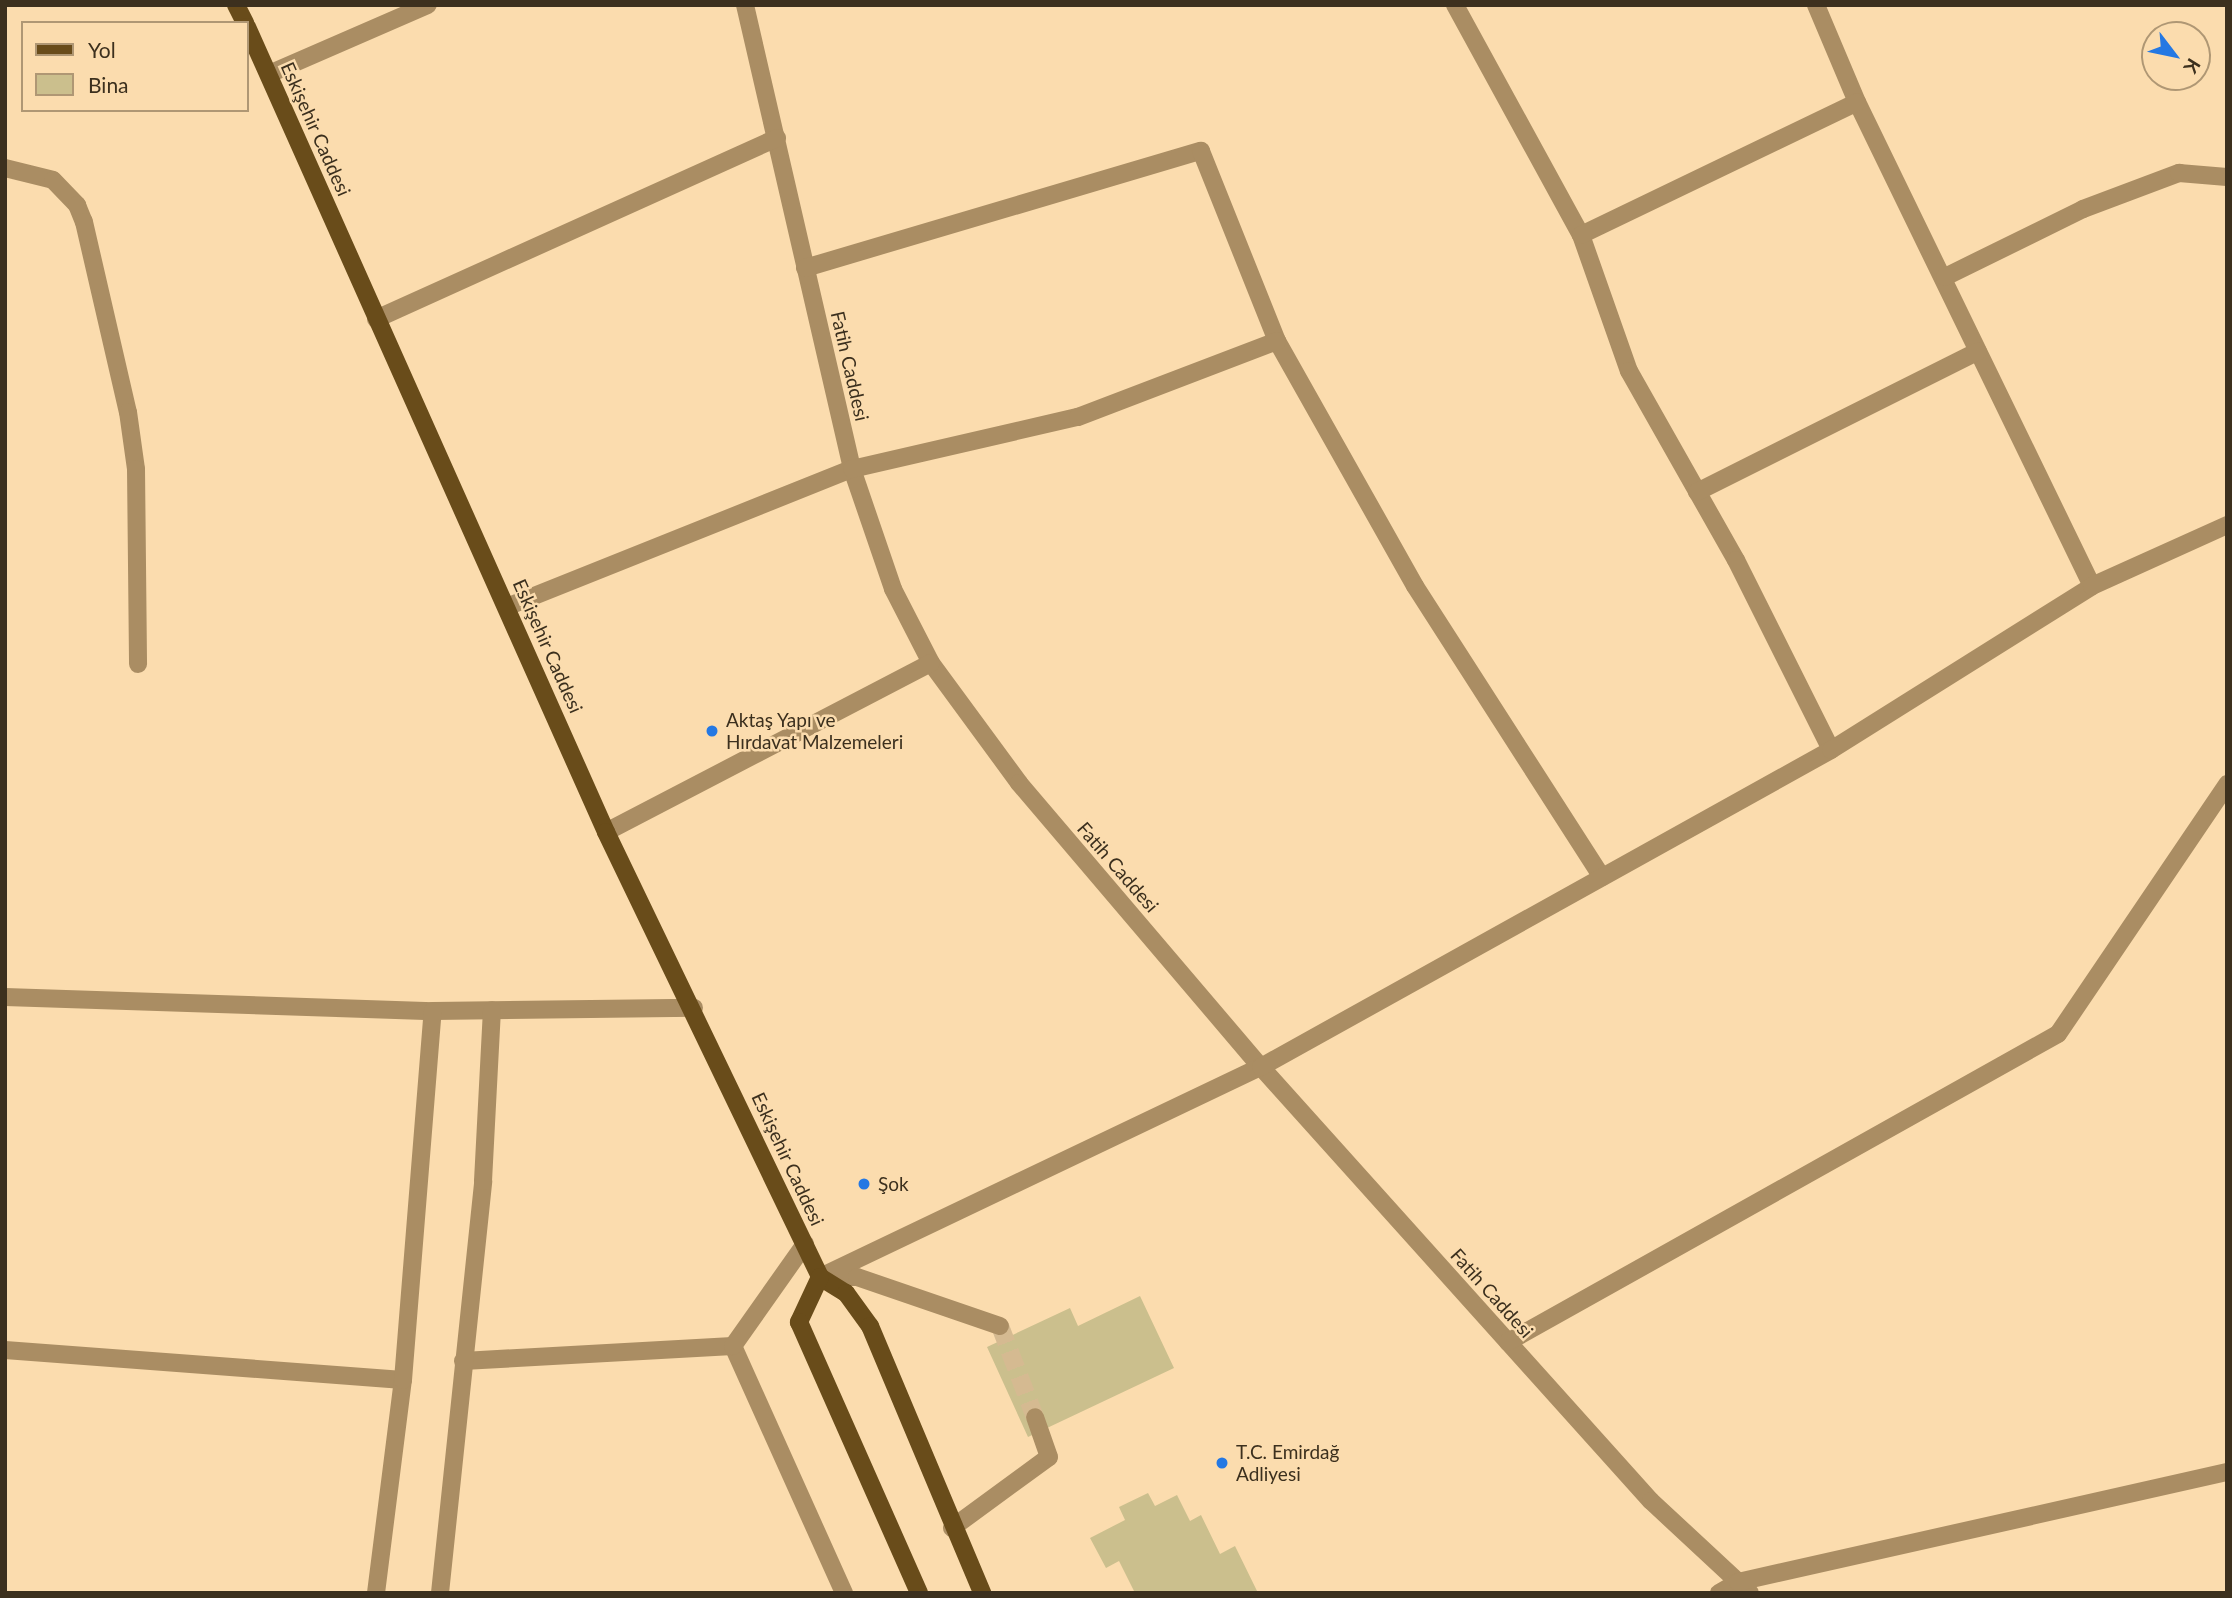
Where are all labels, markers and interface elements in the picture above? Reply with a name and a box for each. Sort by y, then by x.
legend [21,21,248,112]
north arrow [2141,21,2211,91]
text: Yol [88,37,116,62]
text: K [2179,55,2206,78]
street label: Eskişehir Caddesi [276,58,356,200]
text: Bina [88,72,129,97]
street label: Fatih Caddesi [826,309,874,423]
street label: Eskişehir Caddesi [508,575,588,717]
place label: Aktaş Yapı ve Hırdavat Malzemeleri [726,709,903,753]
marker: Aktaş Yapı ve Hırdavat Malzemeleri [704,723,720,739]
street label: Fatih Caddesi [1073,817,1163,917]
street label: Eskişehir Caddesi [747,1089,829,1229]
place label: Şok [878,1173,909,1195]
marker: Şok [856,1176,872,1192]
street label: Fatih Caddesi [1446,1244,1538,1342]
place label: T.C. Emirdağ Adliyesi [1236,1441,1339,1485]
marker: T.C. Emirdağ Adliyesi [1214,1455,1230,1471]

